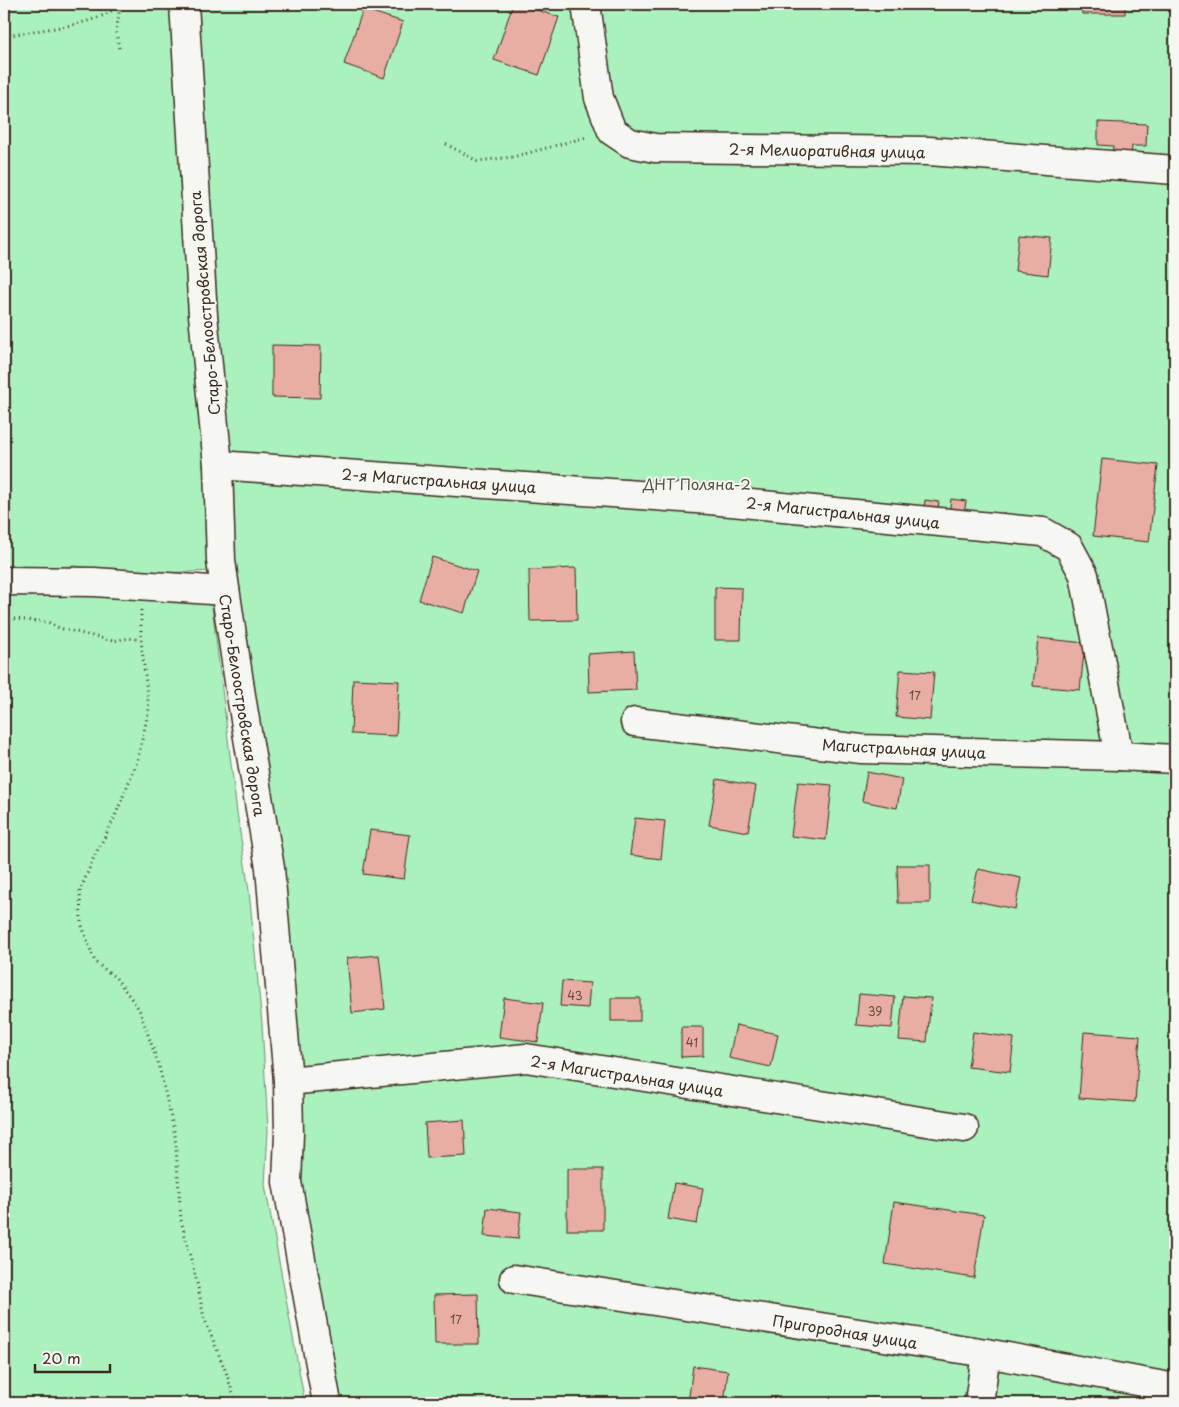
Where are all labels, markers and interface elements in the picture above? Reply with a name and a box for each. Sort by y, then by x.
street label: 2-я Мелиоративная улица [729,137,926,163]
street label: Старо-Белоостровская дорога [183,189,225,416]
street label: 2-я Магистральная улица [341,462,538,498]
park label: ДНТ Поляна-2 [642,472,751,495]
street label: 2-я Магистральная улица [745,490,942,534]
street label: Старо-Белоостровская дорога [214,592,272,819]
house number: 17 [909,686,921,704]
street label: Магистральная улица [821,732,987,764]
house number: 43 [567,986,583,1004]
house number: 39 [868,1002,882,1020]
house number: 41 [686,1033,698,1051]
street label: 2-я Магистральная улица [529,1048,726,1102]
street label: Пригородная улица [771,1308,920,1354]
house number: 17 [450,1310,462,1328]
scale bar [35,1342,110,1374]
text: 20 m [42,1346,81,1369]

